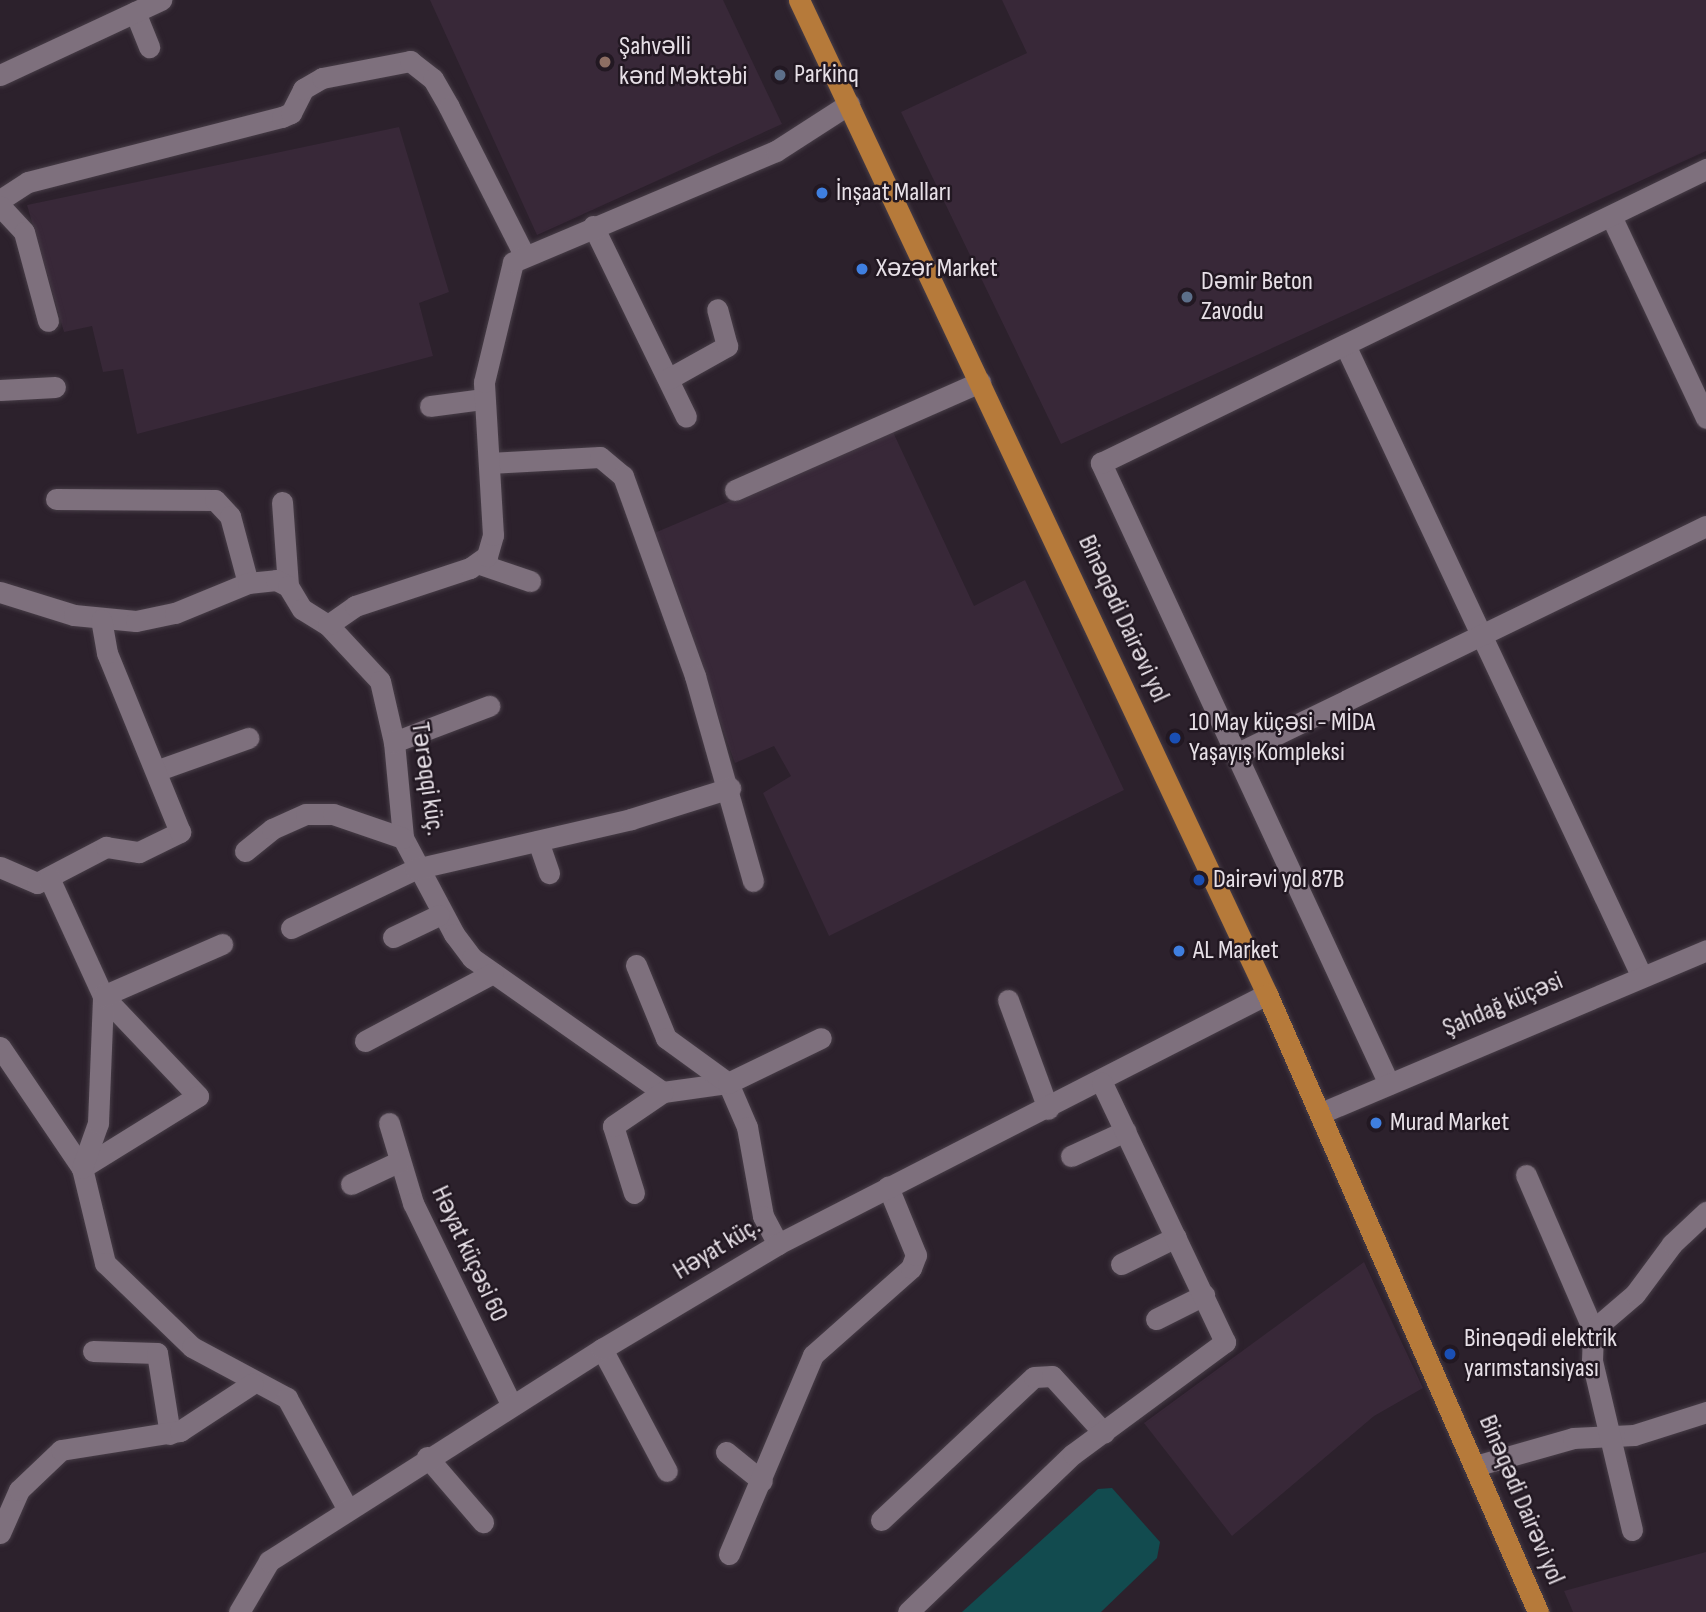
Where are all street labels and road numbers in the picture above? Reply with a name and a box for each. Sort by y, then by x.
street label: Binəqədi Dairəvi yol [1071,530,1175,708]
street label: Tərəqqi küç. [404,720,450,838]
street label: Şahdağ küçəsi [1438,966,1568,1044]
street label: Həyat küçəsi 60 [424,1181,514,1327]
street label: Həyat küç. [668,1211,766,1287]
street label: Binəqədi Dairəvi yol [1471,1411,1571,1589]

